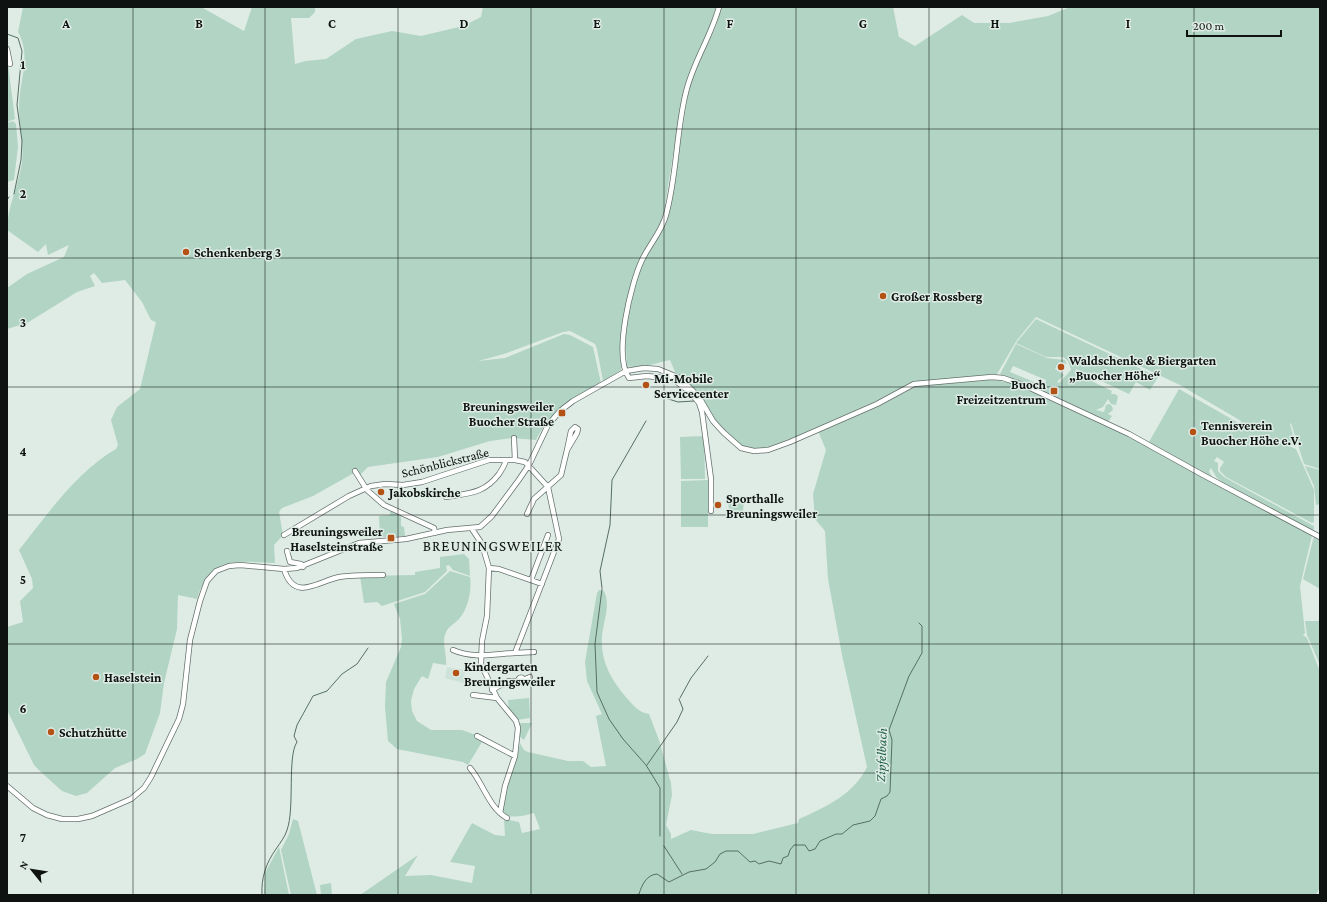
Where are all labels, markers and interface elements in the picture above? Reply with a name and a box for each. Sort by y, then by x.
scale bar [1187,12,1281,38]
text: A [61,16,70,31]
text: B [195,16,203,31]
text: C [328,16,336,31]
text: D [460,16,469,31]
text: E [593,16,601,31]
text: F [727,16,734,31]
text: G [859,16,867,31]
text: H [991,16,1000,31]
text: I [1126,16,1130,31]
text: 200 m [1193,19,1225,33]
text: 1 [21,57,26,72]
text: 2 [20,186,27,201]
place label: Schenkenberg 3 [194,245,281,260]
marker: Schenkenberg 3 [181,247,191,257]
place label: Großer Rossberg [891,289,983,304]
marker: Großer Rossberg [878,291,888,301]
text: 3 [20,315,26,330]
place label: Waldschenke & Biergarten „Buocher Höhe“ [1068,353,1217,384]
marker: Waldschenke & Biergarten „Buocher Höhe“ [1056,362,1066,372]
place label: Mi-Mobile Servicecenter [654,371,730,401]
place label: Buoch Freizeitzentrum [957,377,1047,407]
marker: Mi-Mobile Servicecenter [641,380,651,390]
marker: Buoch Freizeitzentrum [1049,386,1059,396]
place label: Breuningsweiler Buocher Straße [463,399,555,429]
marker: Breuningsweiler Buocher Straße [557,408,567,418]
place label: Tennisverein Buocher Höhe e.V. [1201,418,1302,448]
marker: Tennisverein Buocher Höhe e.V. [1188,427,1198,437]
text: 4 [19,444,27,459]
street label: Schönblickstraße [400,444,491,481]
place label: Jakobskirche [387,485,461,500]
marker: Jakobskirche [376,487,386,497]
place label: Sporthalle Breuningsweiler [726,491,818,521]
marker: Sporthalle Breuningsweiler [713,500,723,510]
place label: Breuningsweiler Haselsteinstraße [290,524,384,554]
marker: Breuningsweiler Haselsteinstraße [386,533,396,543]
district label: BREUNINGSWEILER [423,538,563,554]
text: 5 [20,572,26,587]
place label: Kindergarten Breuningsweiler [464,659,556,689]
marker: Kindergarten Breuningsweiler [451,668,461,678]
place label: Haselstein [104,670,162,685]
marker: Haselstein [91,672,101,682]
text: 6 [19,701,27,716]
place label: Schutzhütte [59,725,127,740]
marker: Schutzhütte [46,727,56,737]
water label: Zipfelbach [872,727,890,782]
text: 7 [20,830,26,845]
north arrow [12,850,52,890]
text: N [16,858,31,871]

